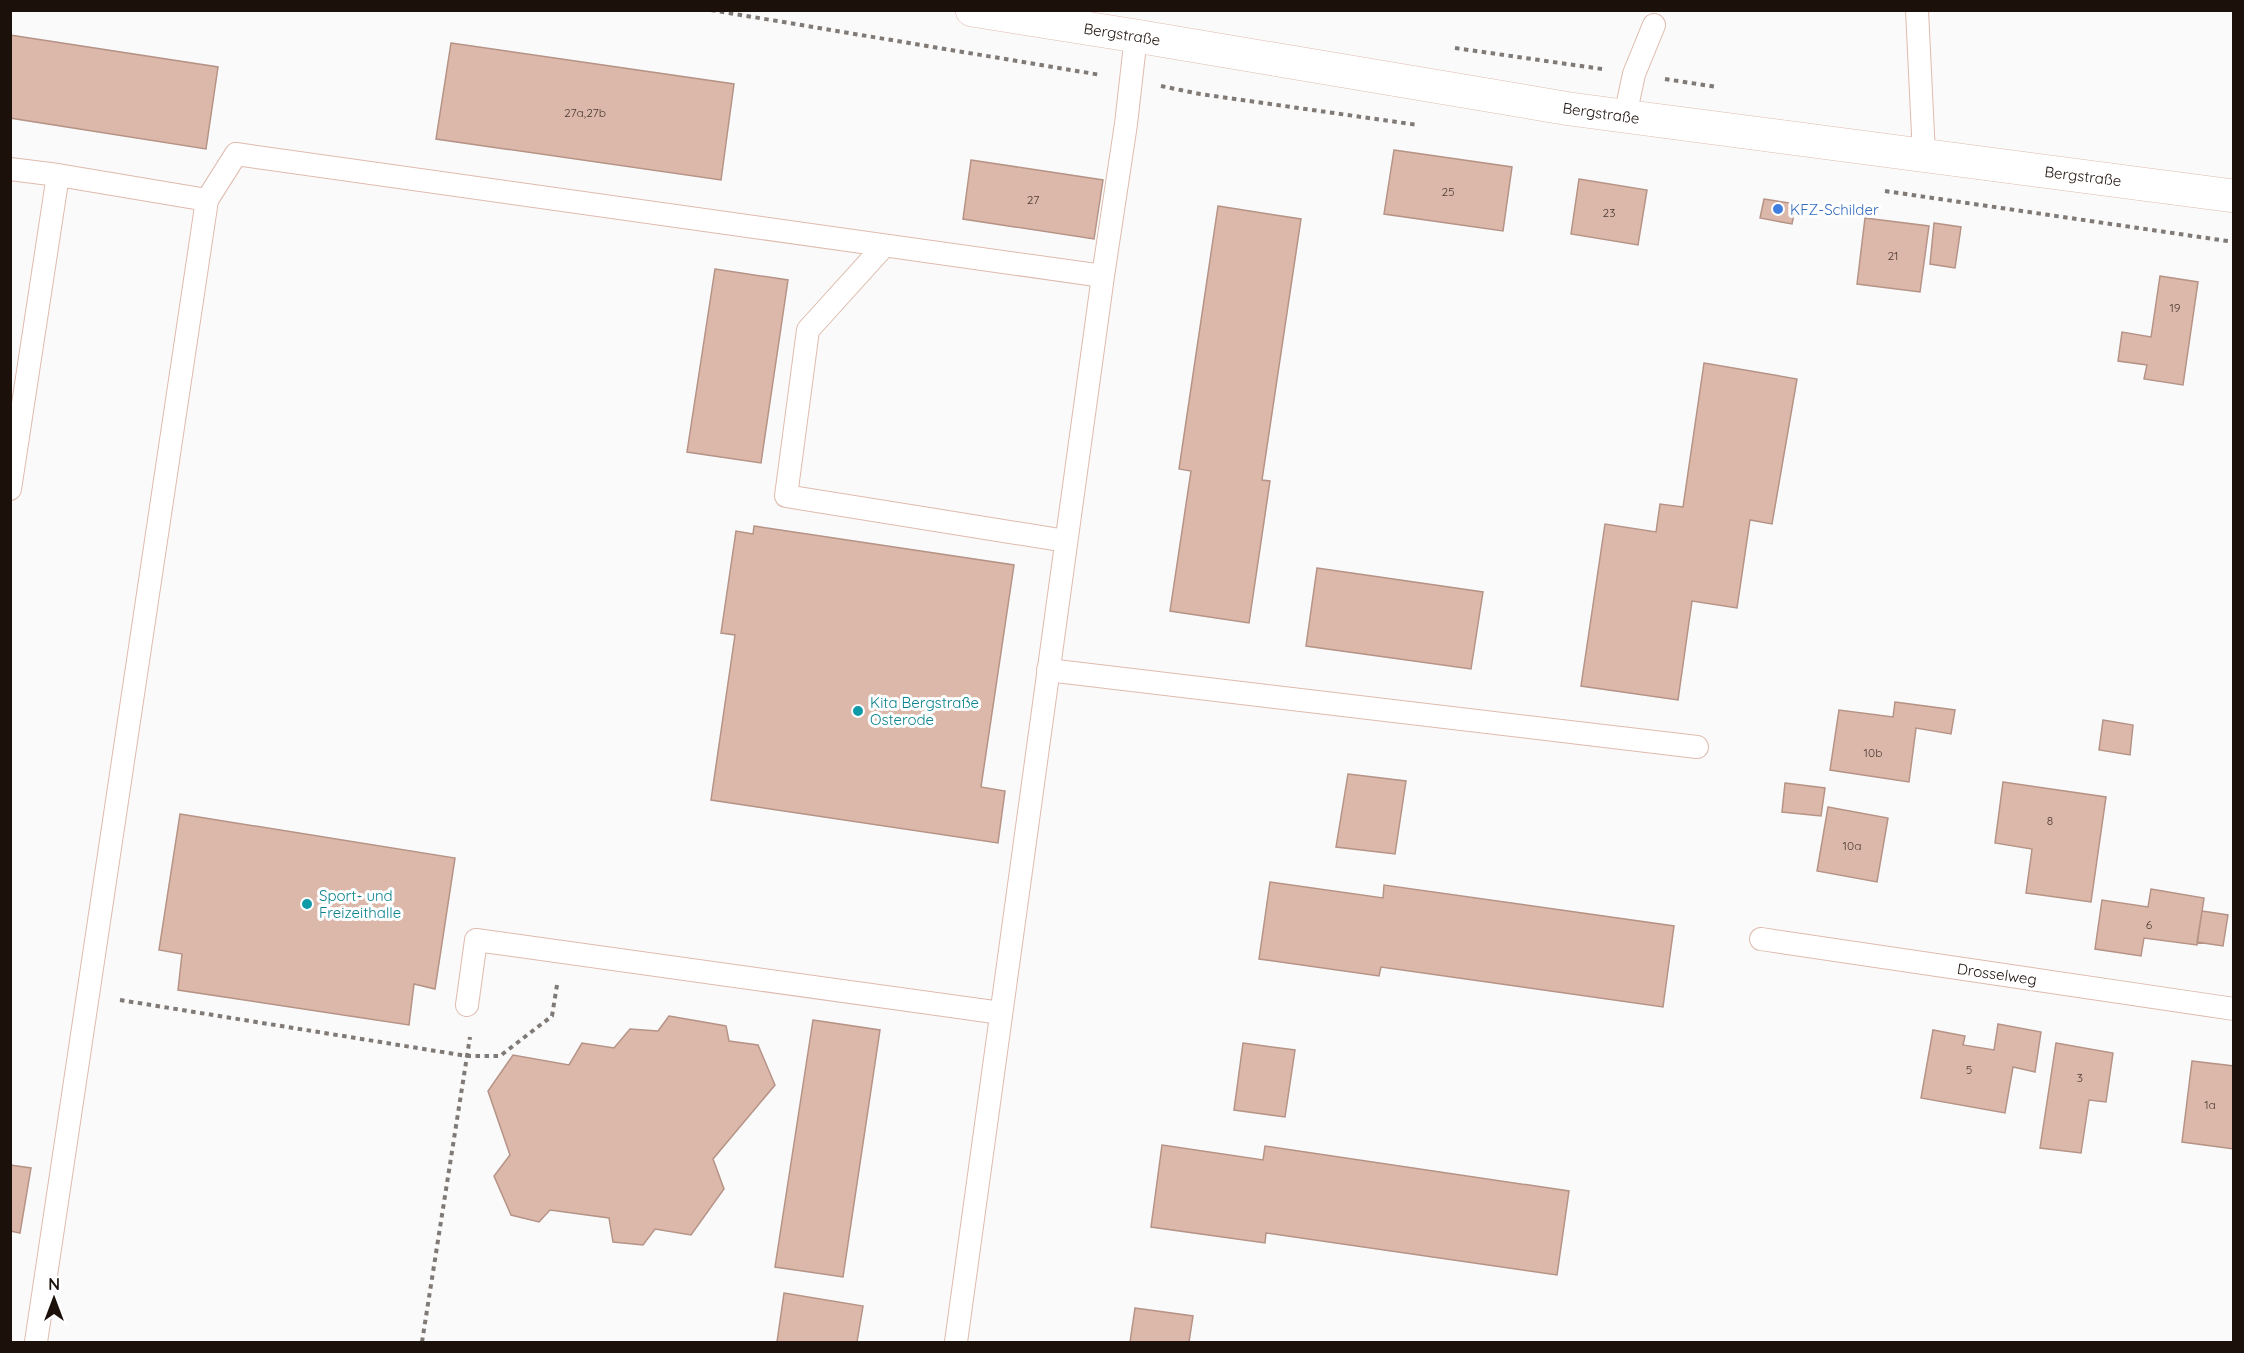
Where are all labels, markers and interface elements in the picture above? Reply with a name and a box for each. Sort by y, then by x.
street label: Bergstraße [1082,19,1162,49]
street label: Bergstraße [1561,98,1641,128]
house number: 27a,27b [564,105,606,120]
street label: Bergstraße [2043,162,2123,190]
house number: 25 [1441,184,1455,199]
house number: 27 [1027,192,1039,207]
place label: KFZ-Schilder [1790,200,1879,219]
marker: KFZ-Schilder [1771,202,1785,216]
house number: 23 [1603,205,1615,220]
house number: 21 [1887,248,1899,263]
house number: 19 [2169,300,2181,315]
place label: Kita Bergstraße Osterode [870,693,979,729]
marker: Kita Bergstraße Osterode [851,704,865,718]
house number: 10b [1864,745,1882,760]
house number: 8 [2047,813,2053,828]
house number: 10a [1843,838,1861,853]
place label: Sport- und Freizeithalle [319,886,401,922]
marker: Sport- und Freizeithalle [300,897,314,911]
house number: 6 [2146,917,2153,932]
street label: Drosselweg [1956,959,2038,989]
house number: 5 [1966,1062,1972,1077]
house number: 3 [2077,1070,2083,1085]
house number: 1a [2204,1097,2216,1112]
north arrow [24,1269,84,1329]
text: N [48,1274,60,1294]

